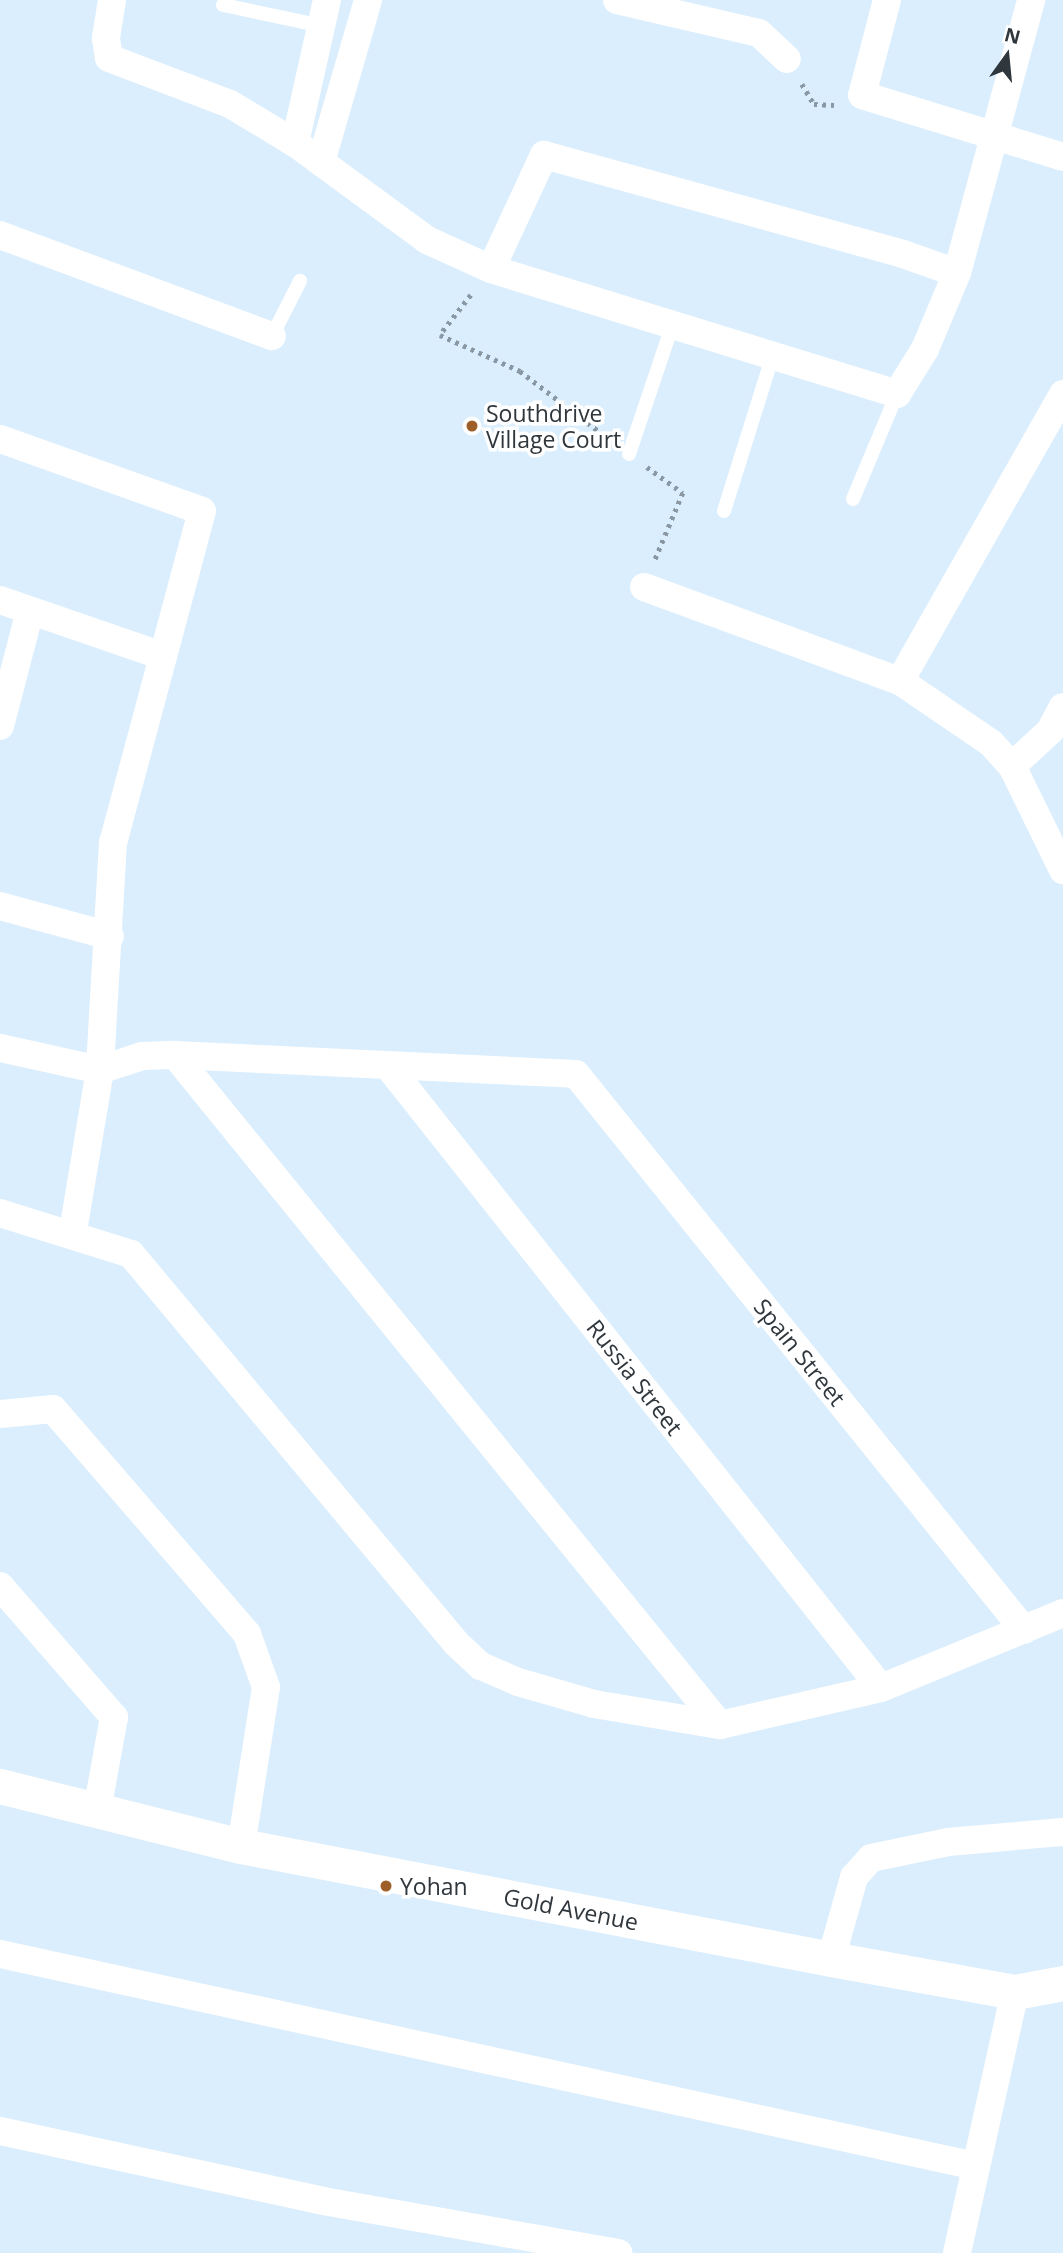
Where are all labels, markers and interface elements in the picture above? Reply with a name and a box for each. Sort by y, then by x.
north arrow [972,21,1042,91]
text: N [1002,21,1023,50]
place label: Southdrive Village Court [486,399,621,453]
marker: Southdrive Village Court [464,418,480,434]
street label: Spain Street [748,1293,852,1411]
street label: Russia Street [581,1314,689,1440]
place label: Yohan [400,1872,468,1900]
marker: Yohan [378,1878,394,1894]
street label: Gold Avenue [501,1882,641,1936]

